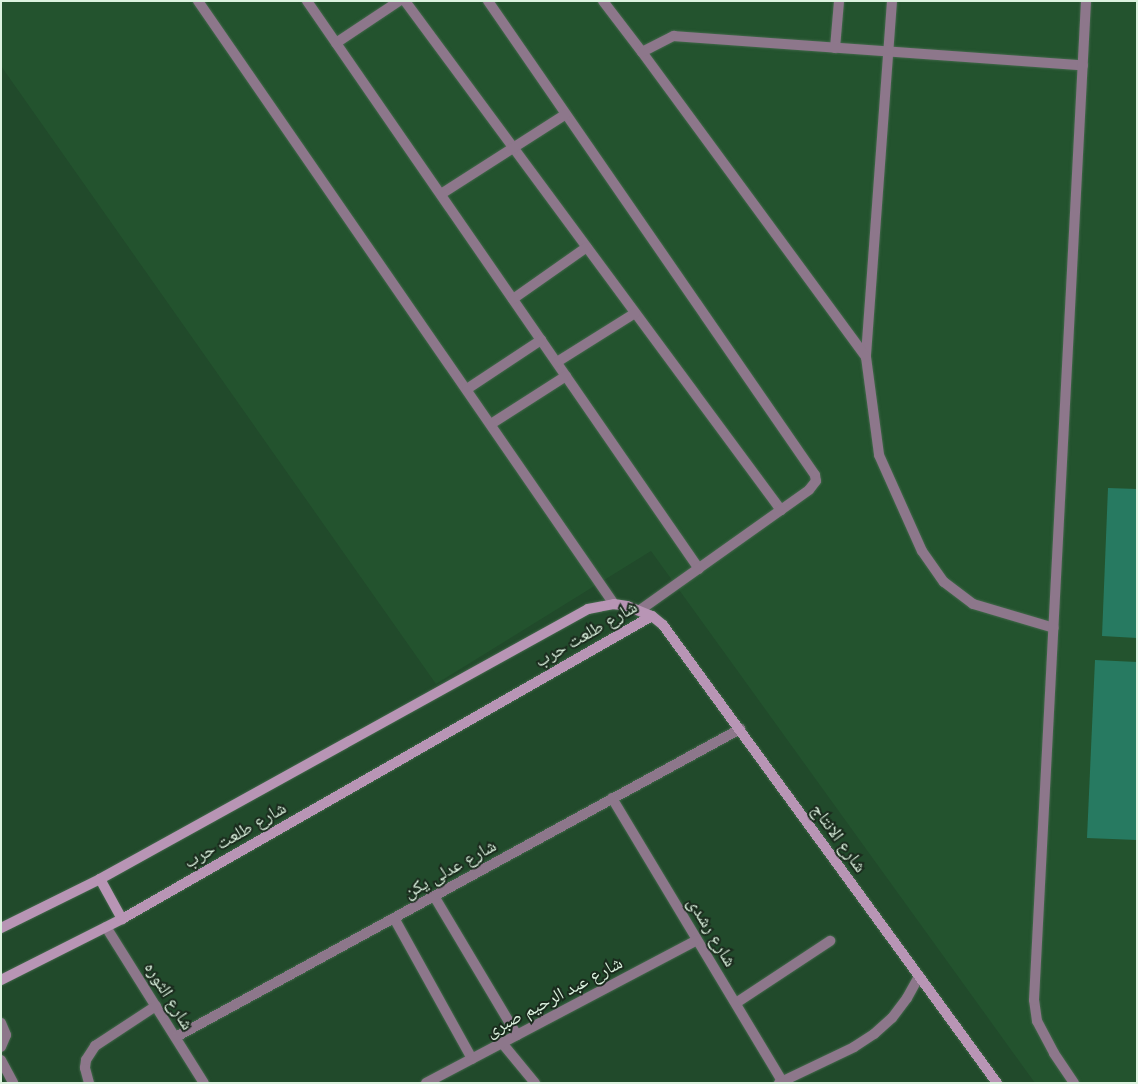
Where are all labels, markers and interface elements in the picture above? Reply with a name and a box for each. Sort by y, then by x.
street label: شارع طلعت حرب [531,596,641,672]
street label: شارع طلعت حرب [180,797,290,873]
street label: شارع الانتاج [807,799,871,877]
street label: شارع عدلى يكن [400,835,500,903]
street label: شارع رشدى [683,893,741,971]
street label: شارع عبد الرحيم صبرى [482,952,626,1042]
street label: شارع الثوره [140,958,198,1034]

